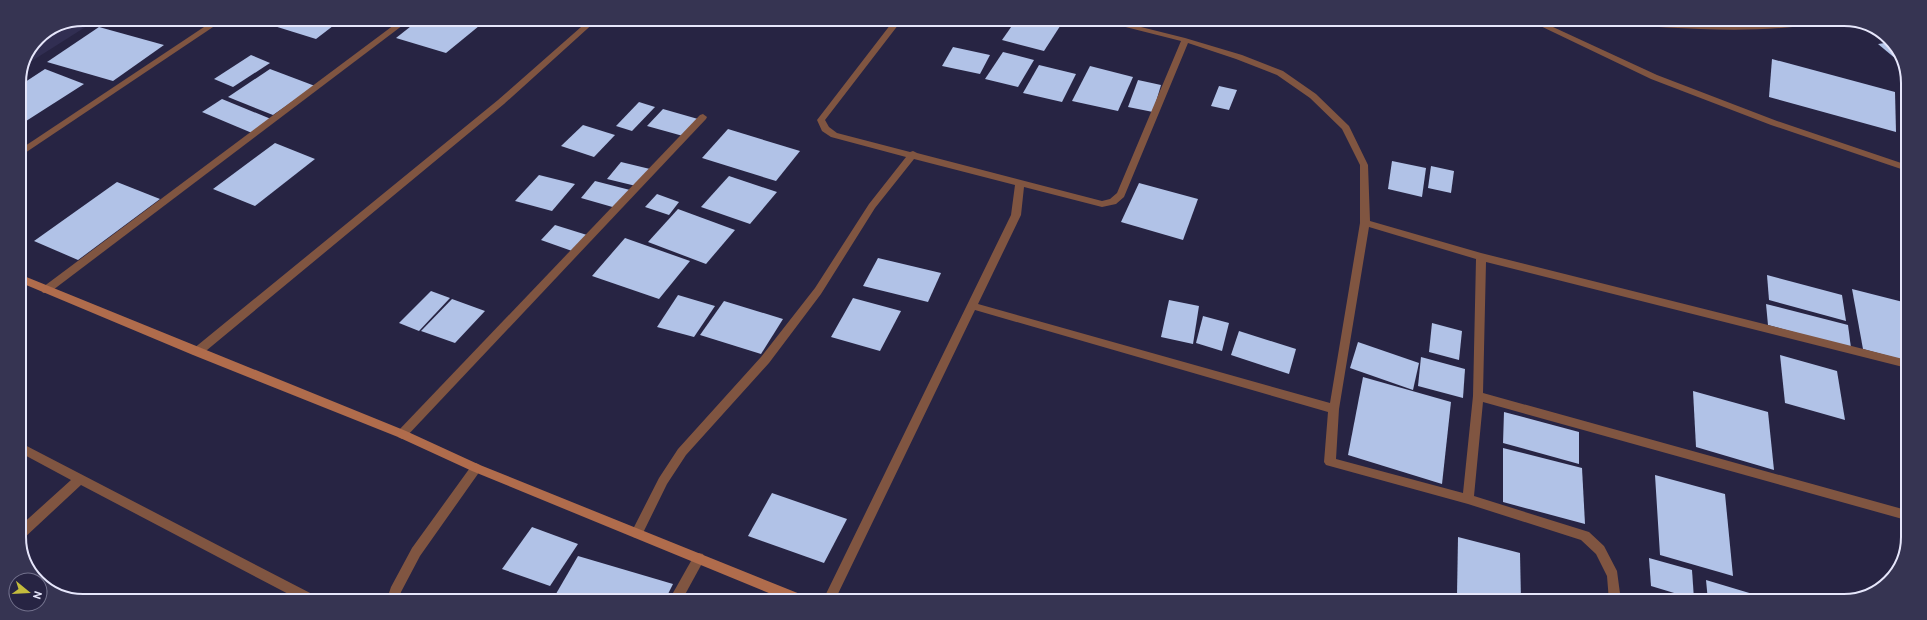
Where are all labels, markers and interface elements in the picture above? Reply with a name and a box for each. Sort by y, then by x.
north arrow [8,572,48,612]
text: N [30,589,45,601]

